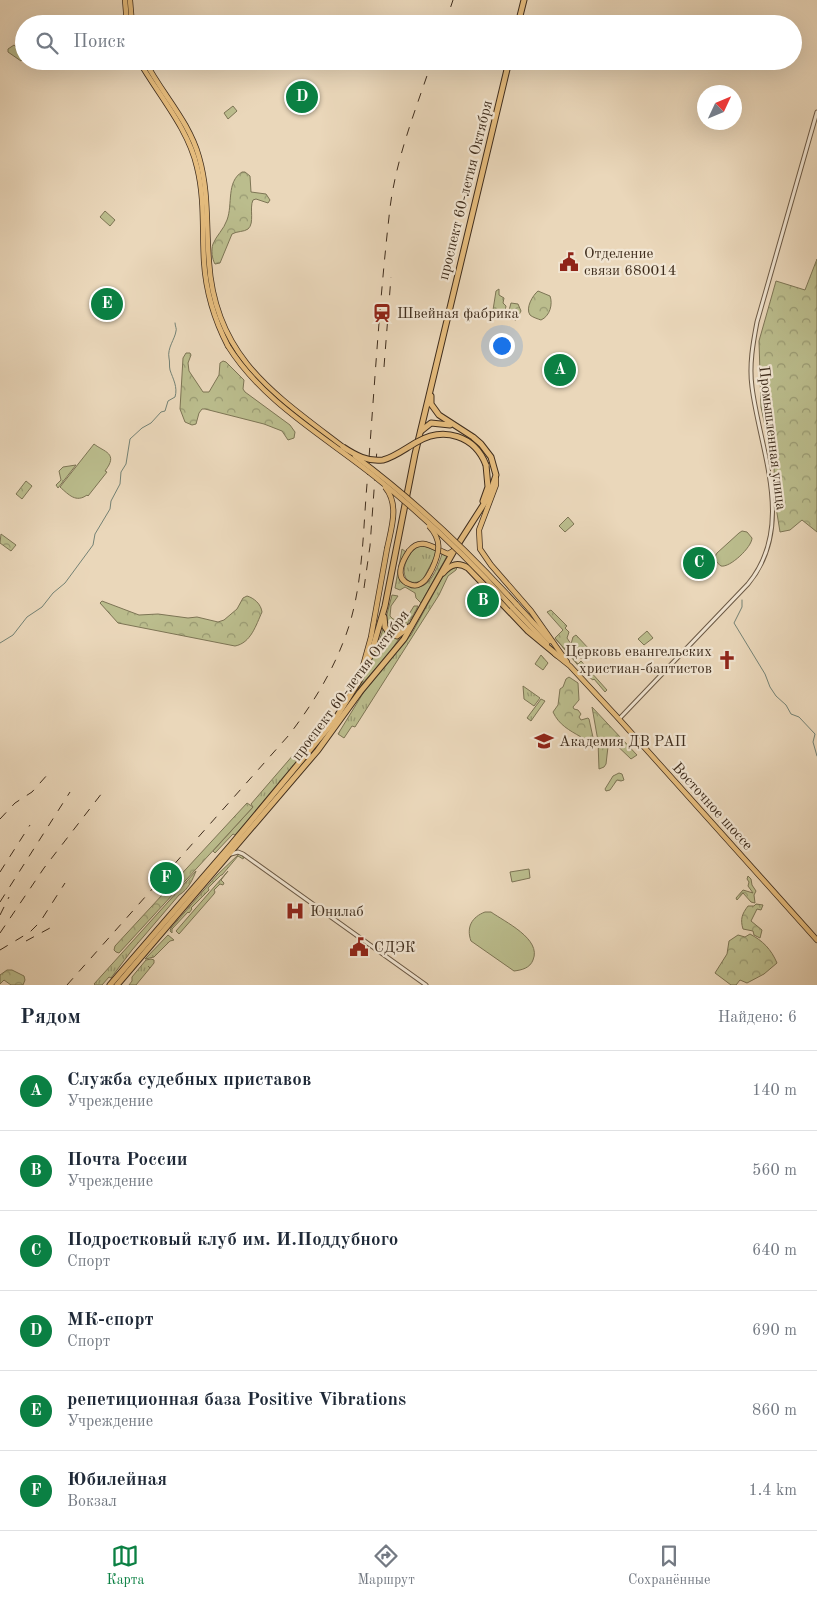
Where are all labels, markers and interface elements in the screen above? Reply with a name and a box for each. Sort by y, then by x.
search box [15,15,802,70]
icon: search [33,29,61,57]
text: Поиск [73,33,125,52]
pin: D [286,78,318,116]
north arrow [697,85,742,130]
street label: проспект 60-летия Октября [437,99,496,282]
place label: Отделение связи 680014 [584,247,677,279]
public building icon: Отделение связи 680014 [558,251,580,273]
pin: E [91,285,123,323]
station icon: Швейная фабрика [371,302,393,324]
place label: Швейная фабрика [397,307,520,322]
your location [489,333,515,359]
pin: A [544,351,576,389]
street label: Промышленная улица [755,365,788,512]
pin: C [683,544,715,582]
pin: B [467,582,499,620]
street label: проспект 60-летия Октября [290,608,413,764]
place label: Церковь евангельских христиан-баптистов [565,645,712,677]
church icon: Церковь евангельских христиан-баптистов [716,649,738,671]
school or university icon: Академия ДВ РАП [533,730,555,752]
place label: Академия ДВ РАП [559,735,687,750]
street label: Восточное шоссе [669,760,755,854]
pin: F [150,859,182,897]
hospital icon: Юнилаб [284,900,306,922]
place label: Юнилаб [310,905,364,920]
public building icon: СДЭК [348,936,370,958]
place label: СДЭК [374,941,416,956]
text: Рядом [20,1007,81,1028]
text: Найдено: 6 [718,1010,797,1026]
text: Служба судебных приставов [67,1071,311,1090]
text: A [30,1083,42,1099]
text: 140 m [752,1083,797,1099]
text: Учреждение [67,1094,153,1110]
text: Почта России [67,1151,188,1170]
text: B [30,1163,42,1179]
text: 560 m [752,1163,797,1179]
text: Учреждение [67,1174,153,1190]
text: Подростковый клуб им. И.Поддубного [67,1231,398,1250]
text: C [31,1243,41,1259]
text: 640 m [752,1243,797,1259]
text: Спорт [67,1254,110,1270]
text: МК-спорт [67,1311,154,1330]
text: D [30,1323,42,1339]
text: 690 m [752,1323,797,1339]
text: Спорт [67,1334,110,1350]
text: репетиционная база Positive Vibrations [67,1391,406,1410]
text: E [30,1403,42,1419]
text: 860 m [752,1403,797,1419]
text: Учреждение [67,1414,153,1430]
text: Юбилейная [67,1471,167,1490]
text: F [31,1483,41,1499]
text: 1.4 km [748,1483,797,1499]
text: Вокзал [67,1494,117,1510]
tab: Карта [107,1542,144,1589]
tab: Маршрут [357,1542,415,1589]
tab: Сохранённые [628,1542,710,1589]

